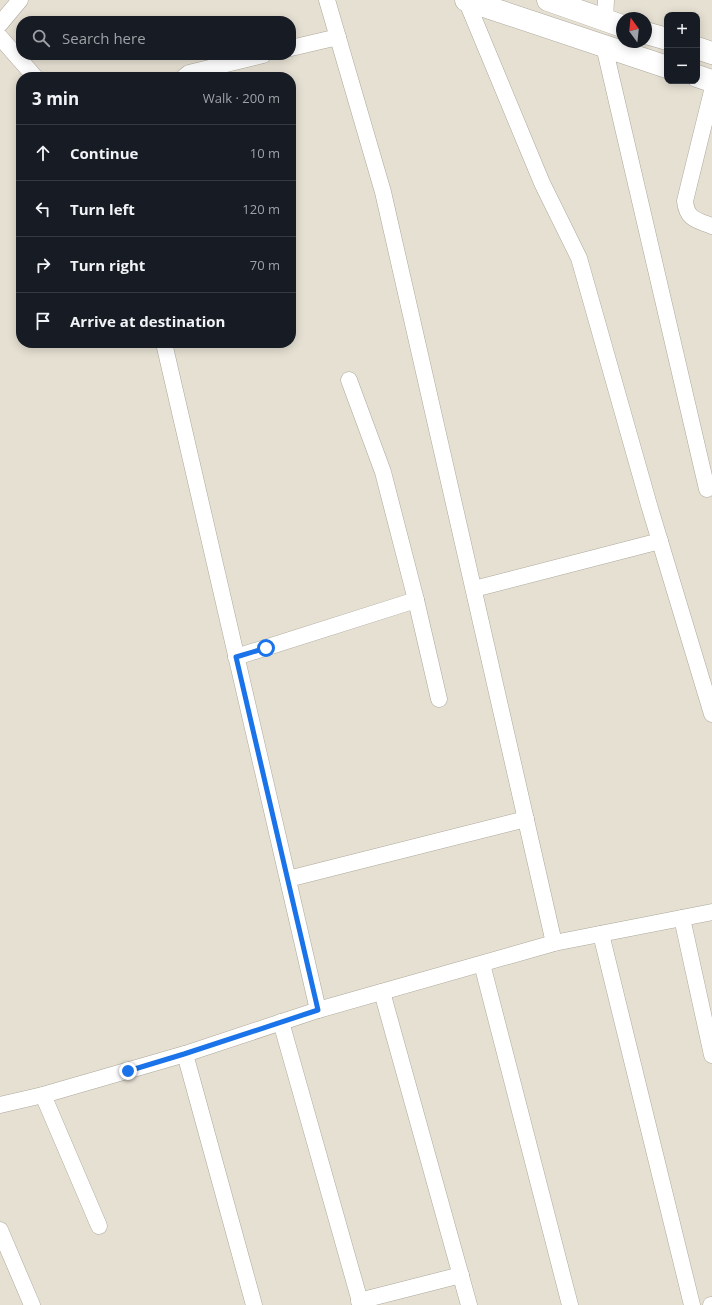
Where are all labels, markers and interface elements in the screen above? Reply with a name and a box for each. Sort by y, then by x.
north arrow [616,12,652,48]
map controls [664,12,700,84]
button: + [664,12,700,48]
search box [16,16,296,60]
icon: search [30,27,52,49]
text: Search here [62,28,146,48]
button: − [664,48,700,84]
text: 3 min [32,87,79,110]
text: Walk · 200 m [203,89,280,107]
icon: ahead [32,142,54,164]
text: Continue [70,143,138,163]
text: 10 m [250,144,280,162]
icon: left [32,198,54,220]
text: Turn left [70,199,135,219]
text: 120 m [242,200,280,218]
icon: right [32,254,54,276]
text: Turn right [70,255,145,275]
text: 70 m [250,256,280,274]
icon: arrive [32,310,54,332]
text: Arrive at destination [70,311,225,331]
route start [257,639,275,657]
route end [119,1062,137,1080]

